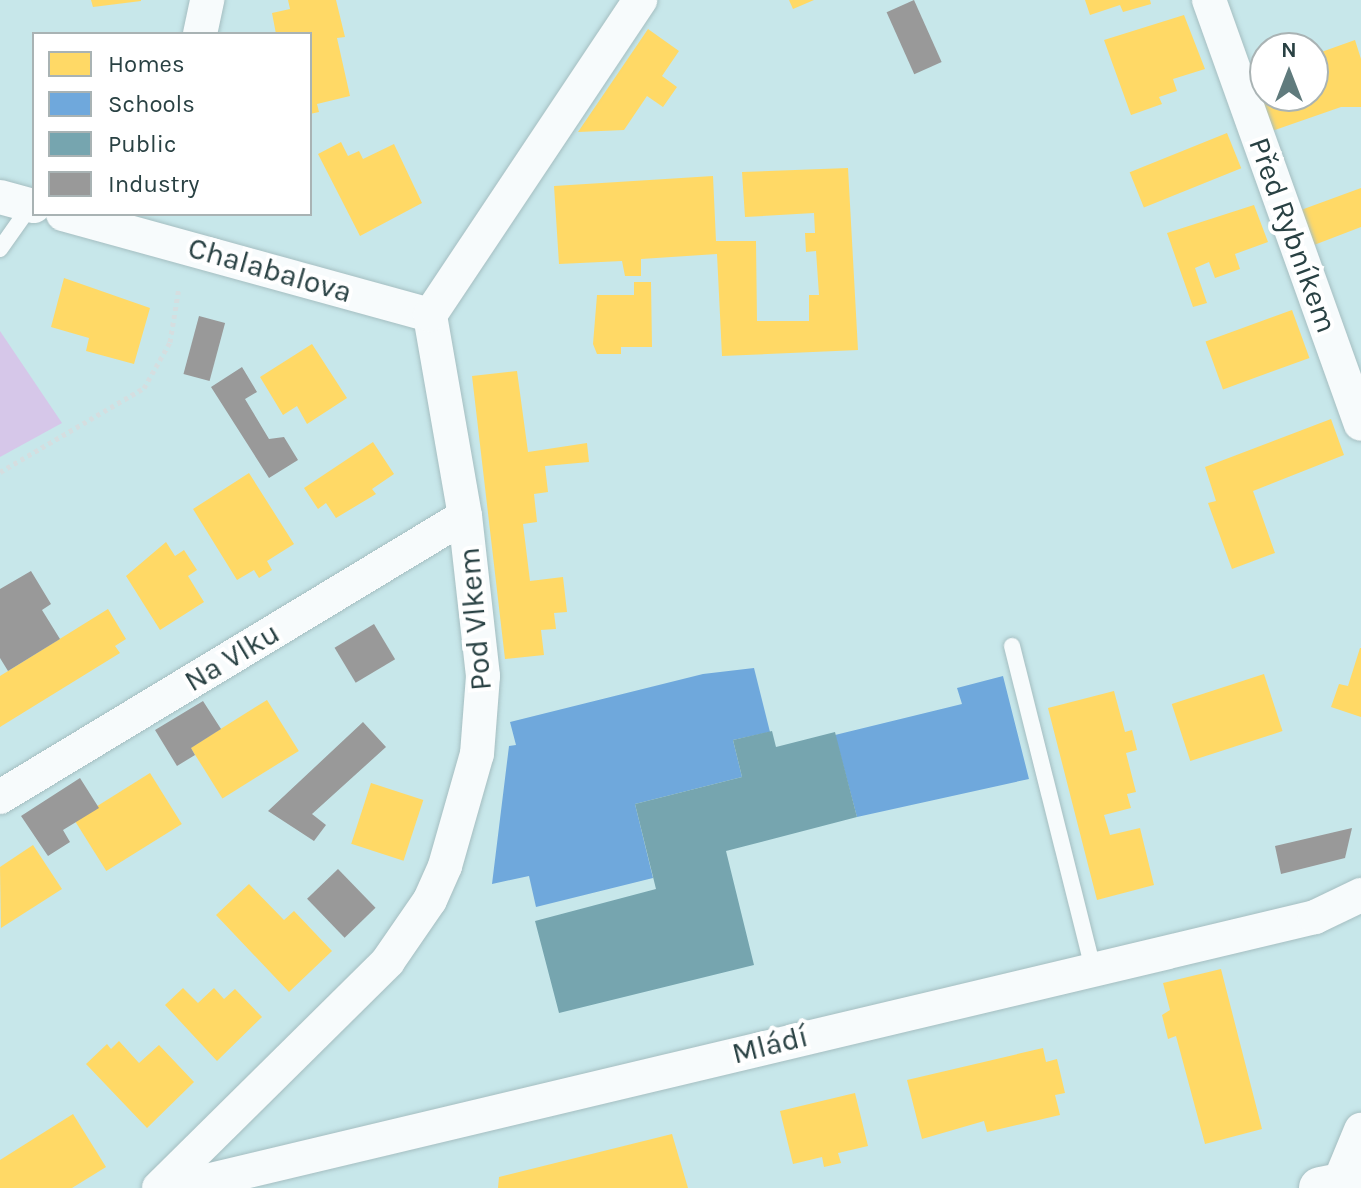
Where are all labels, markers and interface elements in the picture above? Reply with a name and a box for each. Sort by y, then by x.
legend [32,32,312,216]
north arrow [1249,32,1329,112]
text: N [1281,37,1297,63]
text: Homes [108,50,185,78]
text: Schools [108,90,195,118]
text: Public [108,130,176,158]
street label: Před Rybníkem [1241,132,1345,338]
text: Industry [108,170,199,198]
street label: Chalabalova [184,229,356,311]
street label: Pod Vlkem [451,546,499,692]
street label: Na Vlku [178,615,286,699]
street label: Mládí [728,1018,812,1072]

